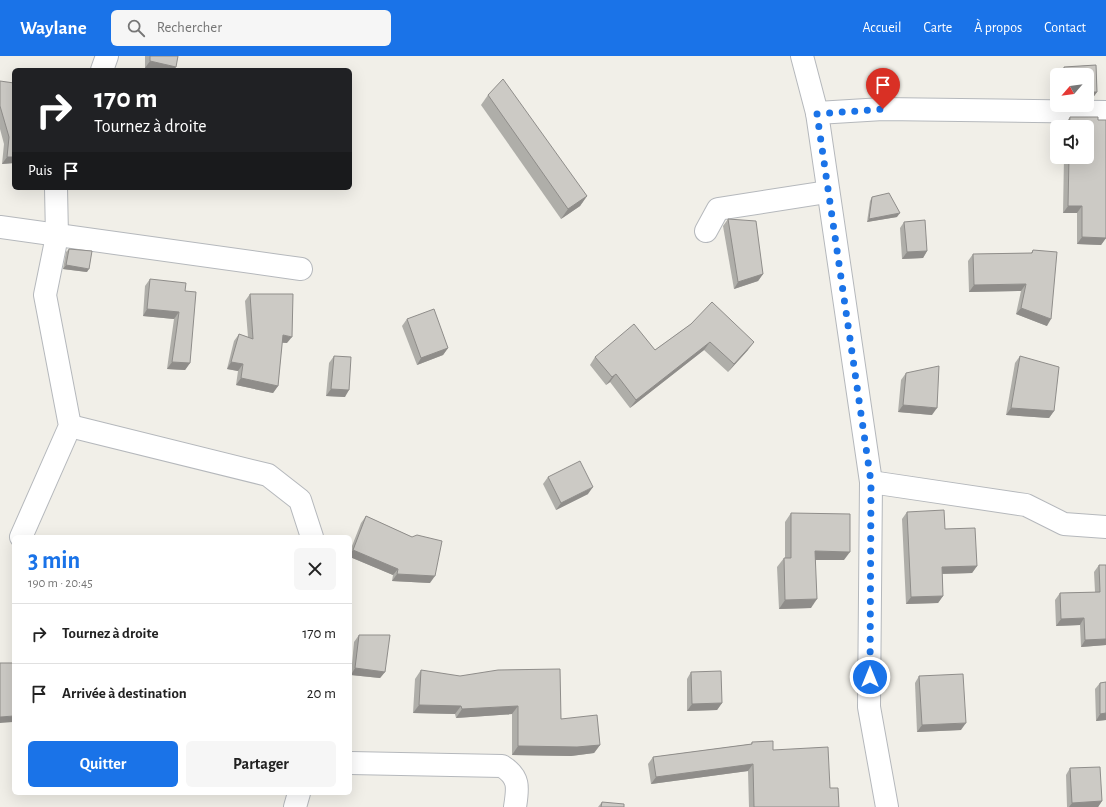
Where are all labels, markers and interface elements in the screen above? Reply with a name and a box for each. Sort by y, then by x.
search box [111,10,391,46]
icon: search [125,17,147,39]
text: Waylane [20,19,87,38]
text: Rechercher [157,20,222,35]
text: Accueil [862,21,901,35]
text: Carte [923,21,952,35]
text: À propos [974,21,1022,35]
text: Contact [1044,21,1086,35]
pin [866,68,900,109]
north arrow [1050,68,1094,112]
map controls [1050,68,1094,164]
icon: arrive [872,74,894,96]
icon: right [28,84,80,136]
text: 170 m [94,85,158,113]
text: Tournez à droite [94,118,207,136]
button: sound [1050,120,1094,164]
icon: arrive [60,160,82,182]
text: Puis [28,163,52,178]
button: close [294,548,336,590]
text: 3 min [28,549,80,573]
text: 190 m · 20:45 [28,577,93,590]
icon: right [28,623,50,645]
text: Tournez à droite [62,626,159,641]
text: 170 m [302,626,336,641]
position arrow [849,656,891,698]
icon: arrive [28,683,50,705]
text: Arrivée à destination [62,686,187,701]
text: 20 m [307,686,336,701]
button: Quitter [28,741,178,787]
button: Partager [186,741,336,787]

